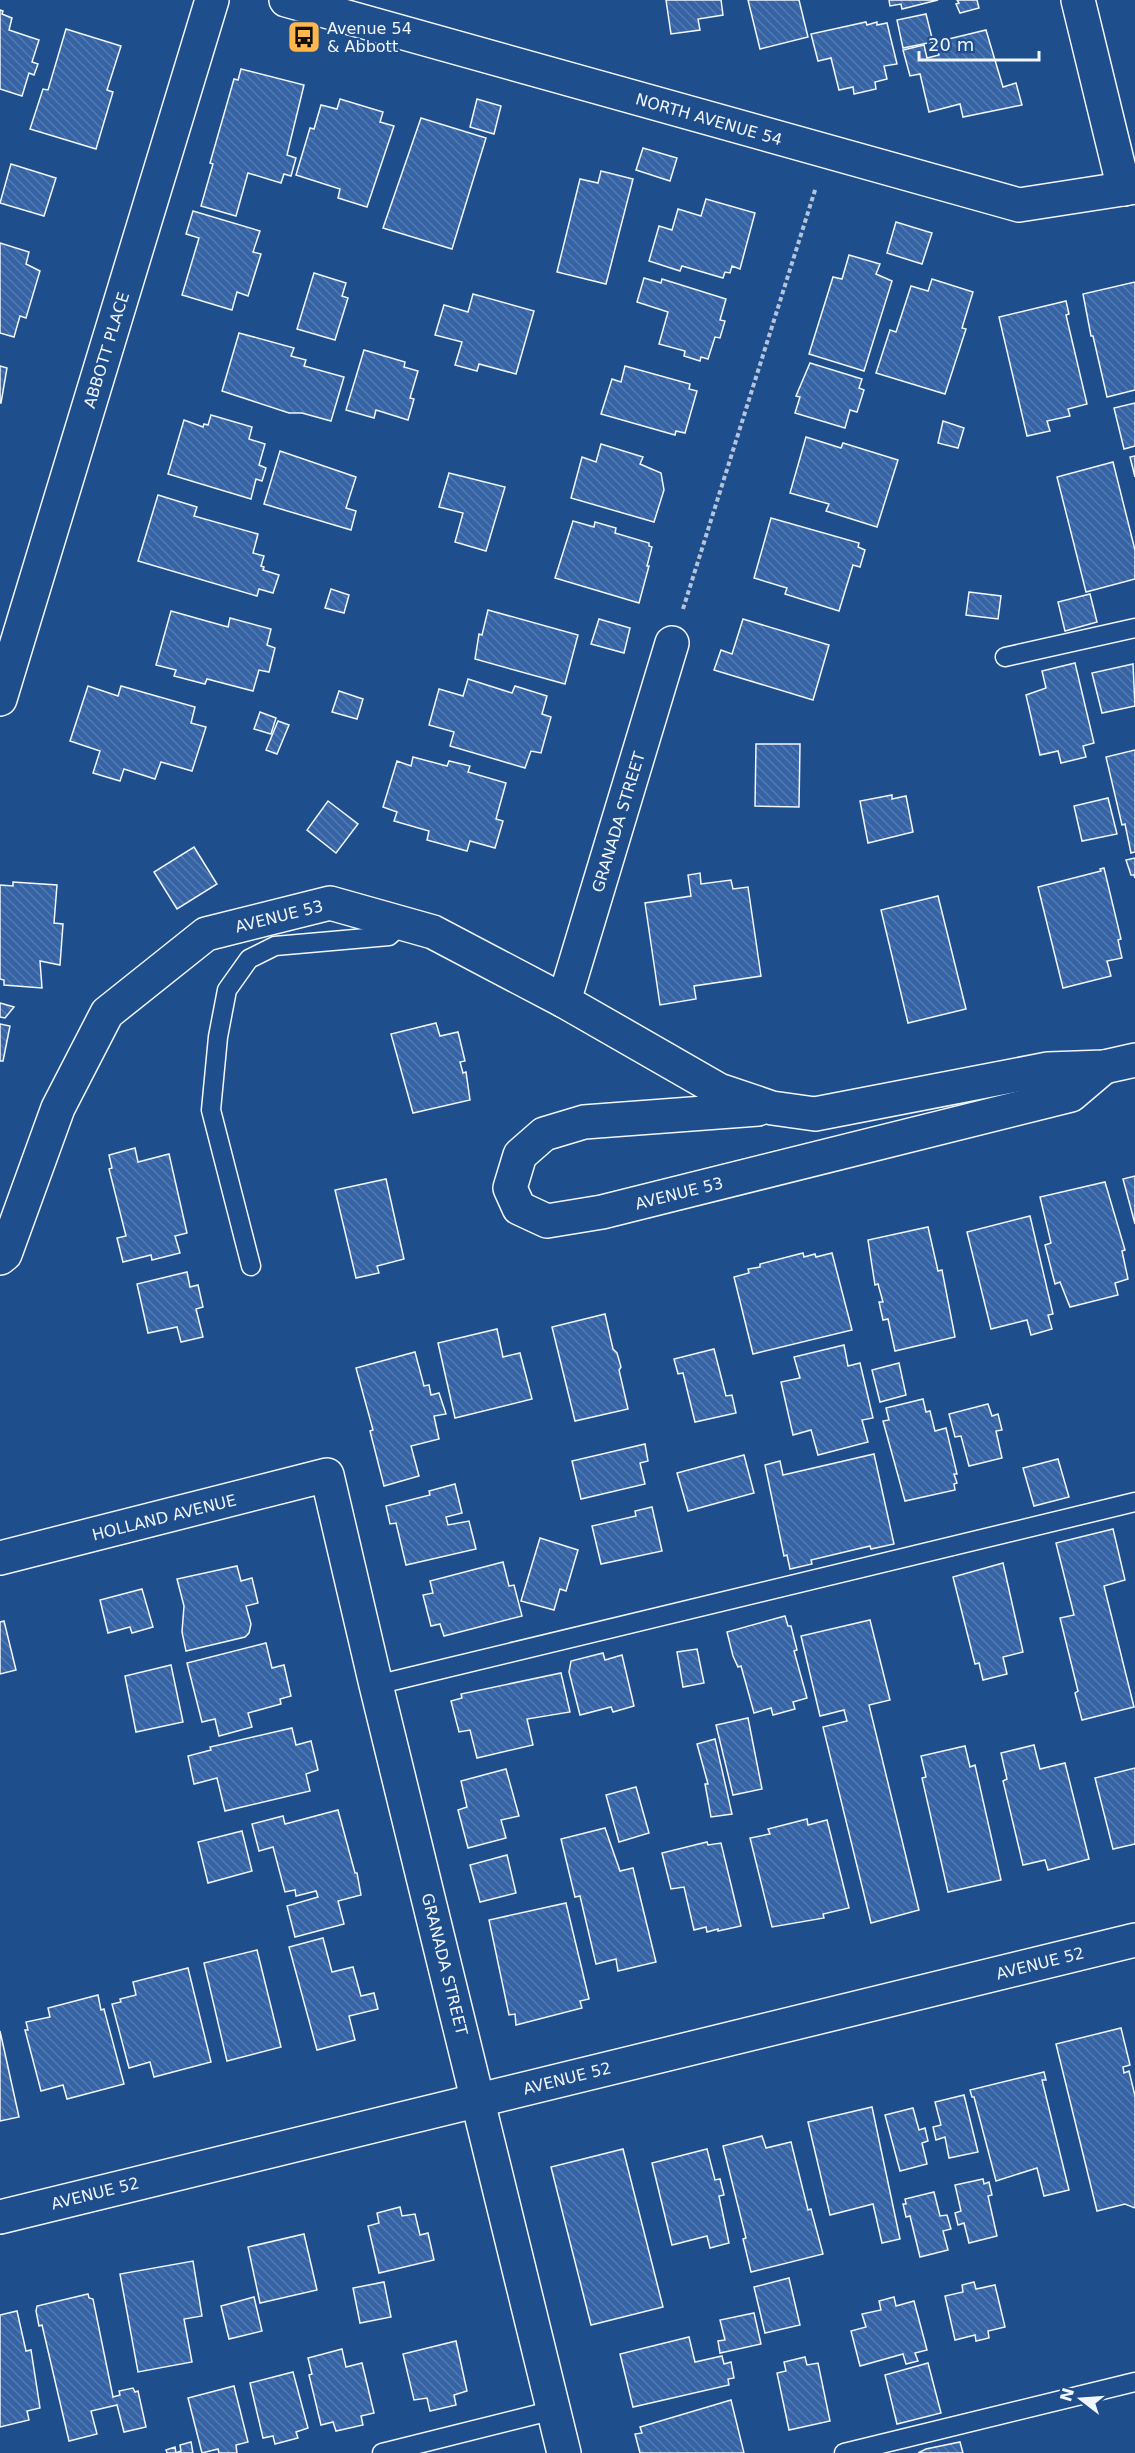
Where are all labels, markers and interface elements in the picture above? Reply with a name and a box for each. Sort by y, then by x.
bus stop icon: Avenue 54 & Abbott [286,19,322,55]
place label: Avenue 54 & Abbott [327,19,412,56]
scale bar [919,24,1039,62]
text: 20 m [928,34,974,55]
street label: NORTH AVENUE 54 [633,89,784,150]
street label: ABBOTT PLACE [80,290,133,411]
street label: GRANADA STREET [588,749,649,895]
street label: AVENUE 53 [233,896,325,937]
street label: AVENUE 53 [633,1173,725,1214]
street label: HOLLAND AVENUE [90,1490,238,1545]
street label: GRANADA STREET [418,1891,471,2037]
street label: AVENUE 52 [994,1943,1086,1984]
street label: AVENUE 52 [521,2058,613,2099]
street label: AVENUE 52 [49,2173,141,2214]
north arrow [1051,2369,1111,2429]
text: N [1056,2386,1078,2404]

